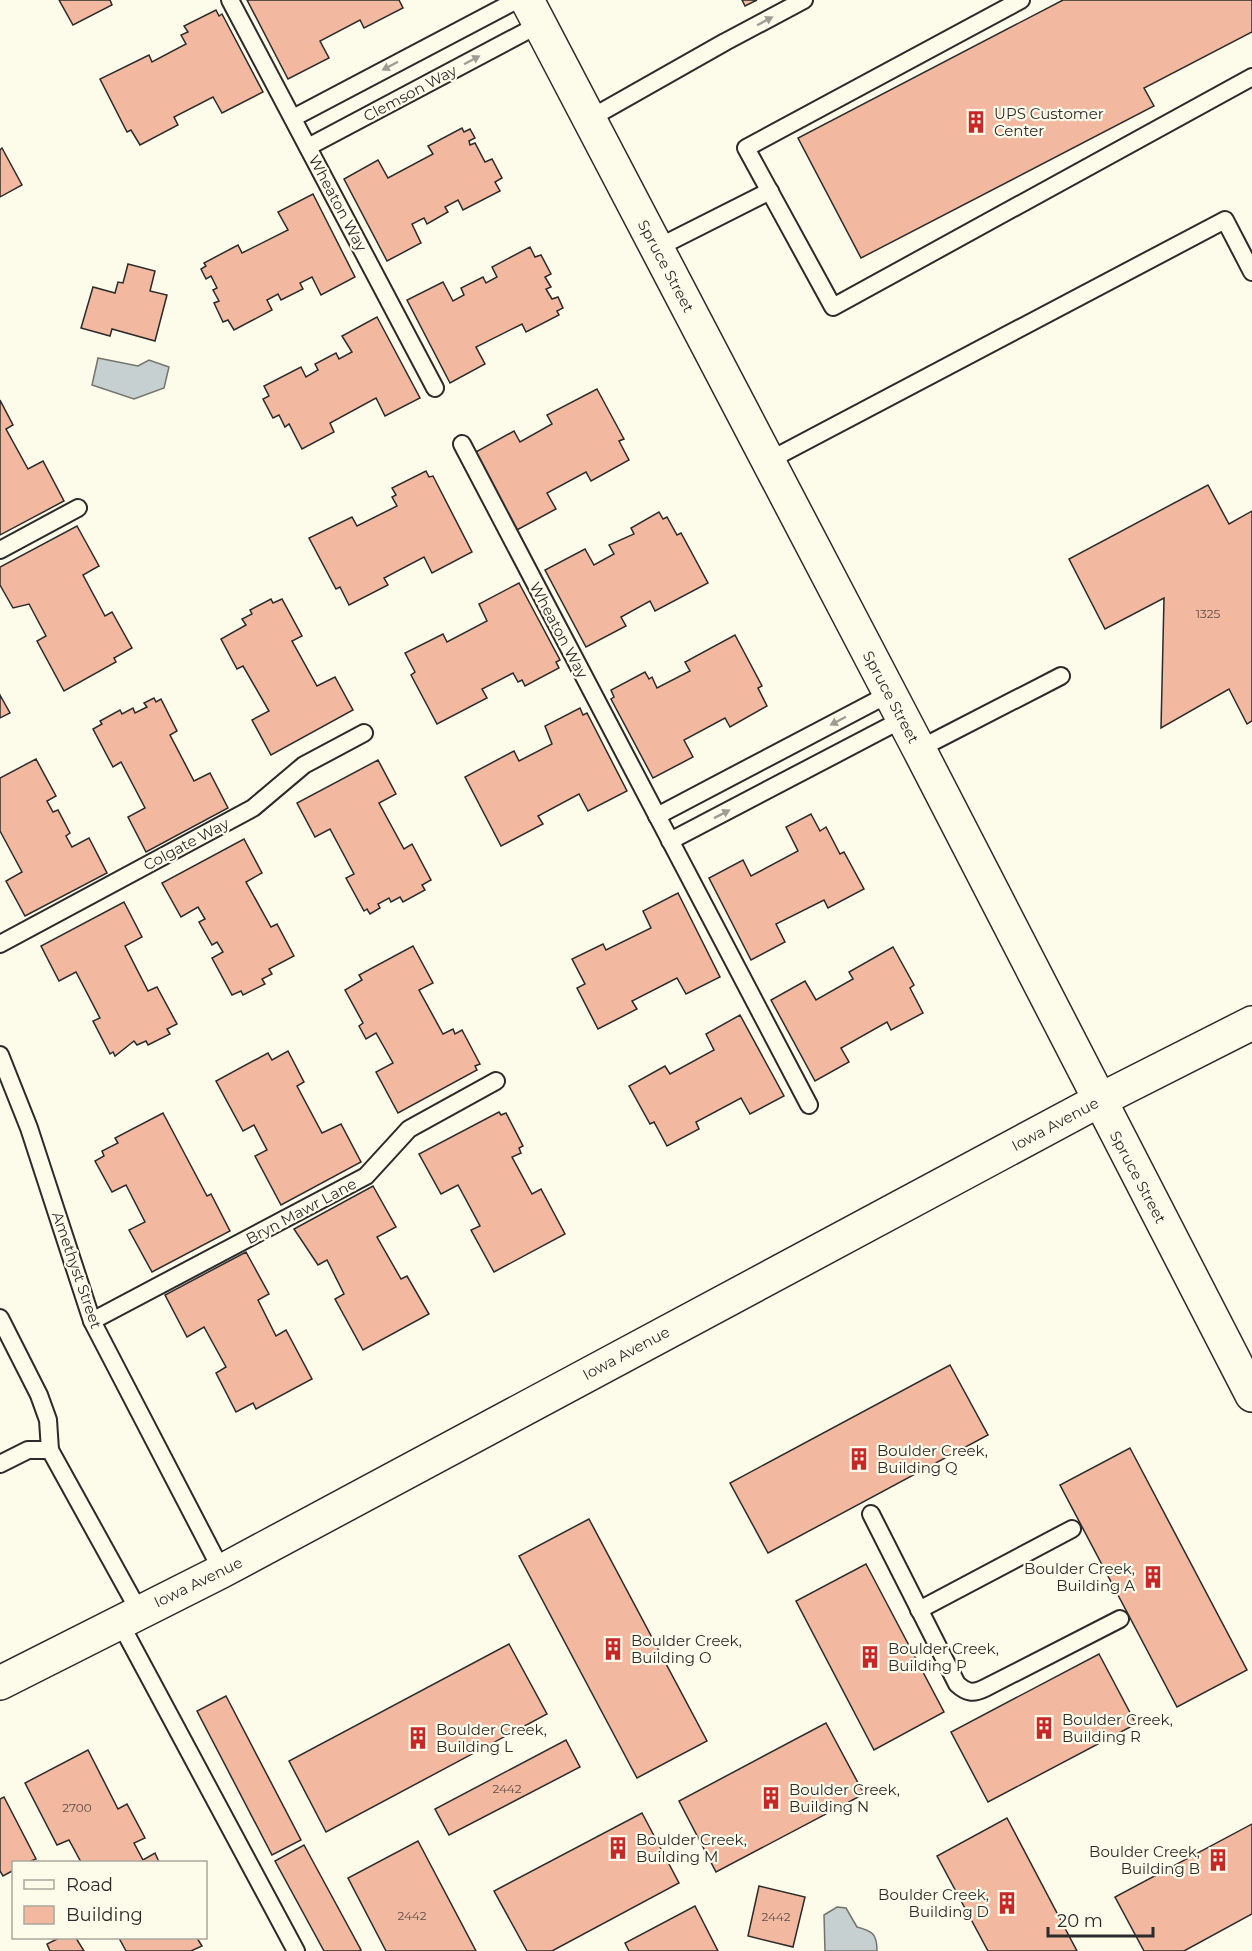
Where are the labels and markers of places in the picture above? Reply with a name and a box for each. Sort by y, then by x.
place label: UPS Customer Center [994,104,1104,140]
building icon: UPS Customer Center [963,109,989,135]
place label: Boulder Creek, Building Q [877,1441,988,1477]
building icon: Boulder Creek, Building Q [846,1446,872,1472]
place label: Boulder Creek, Building A [1024,1559,1135,1595]
building icon: Boulder Creek, Building A [1140,1564,1166,1590]
place label: Boulder Creek, Building O [631,1631,742,1667]
building icon: Boulder Creek, Building O [600,1636,626,1662]
place label: Boulder Creek, Building P [888,1639,999,1675]
building icon: Boulder Creek, Building P [857,1644,883,1670]
place label: Boulder Creek, Building R [1062,1710,1173,1746]
building icon: Boulder Creek, Building R [1031,1715,1057,1741]
place label: Boulder Creek, Building L [436,1720,547,1756]
building icon: Boulder Creek, Building L [405,1725,431,1751]
place label: Boulder Creek, Building N [789,1780,900,1816]
building icon: Boulder Creek, Building N [758,1785,784,1811]
place label: Boulder Creek, Building M [636,1830,747,1866]
building icon: Boulder Creek, Building M [605,1835,631,1861]
place label: Boulder Creek, Building B [1089,1842,1200,1878]
building icon: Boulder Creek, Building B [1205,1847,1231,1873]
place label: Boulder Creek, Building D [878,1885,989,1921]
building icon: Boulder Creek, Building D [994,1890,1020,1916]

